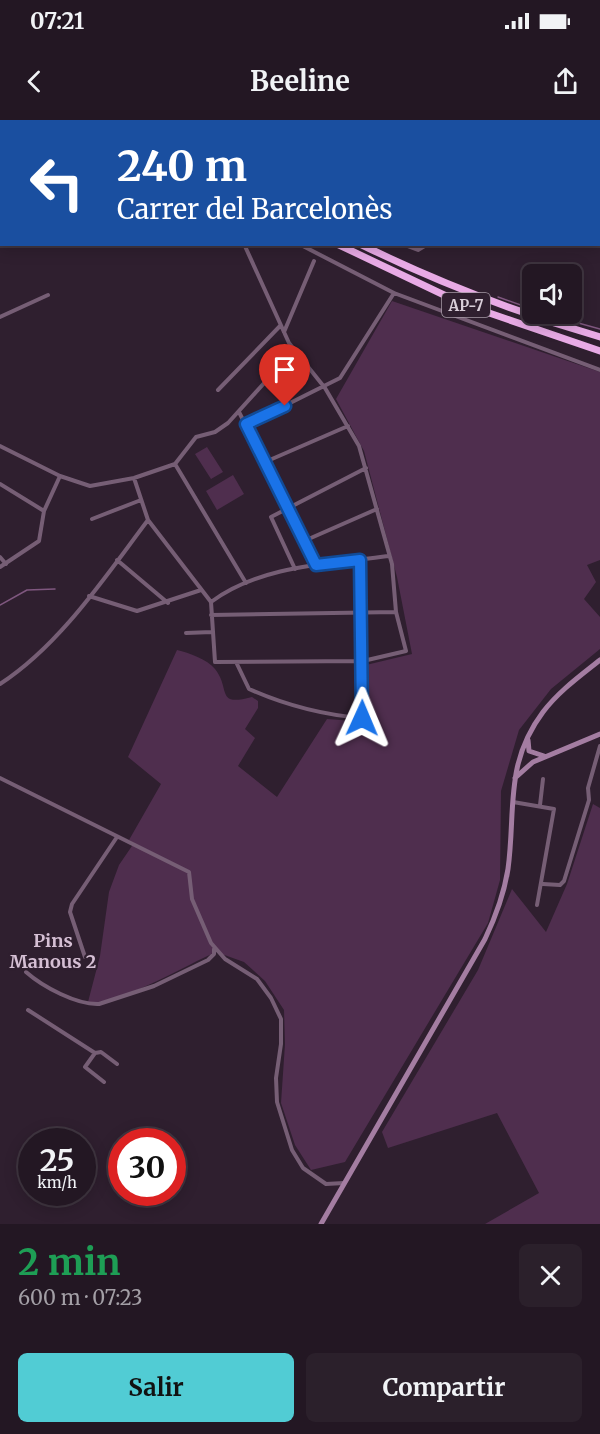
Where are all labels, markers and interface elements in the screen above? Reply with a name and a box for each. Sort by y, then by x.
text: 07:21 [30,7,84,35]
text: Beeline [250,64,350,98]
icon: back [18,65,51,98]
icon: share [549,65,582,98]
text: 240 m [117,140,247,192]
icon: left [18,144,96,222]
text: Carrer del Barcelonès [117,192,393,226]
map controls [522,264,582,324]
button: sound [522,264,582,324]
road number: AP-7 [442,293,490,317]
pin [259,344,310,406]
icon: arrive [268,353,301,386]
position arrow [330,686,394,750]
district label: Pins Manous 2 [10,929,96,973]
speed limit sign: 30 [108,1128,186,1206]
text: 25 [40,1141,74,1179]
text: km/h [37,1173,77,1192]
text: 2 min [18,1240,121,1285]
button: close [519,1244,582,1307]
text: 600 m · 07:23 [18,1285,142,1310]
button: Salir [18,1353,294,1422]
button: Compartir [306,1353,582,1422]

